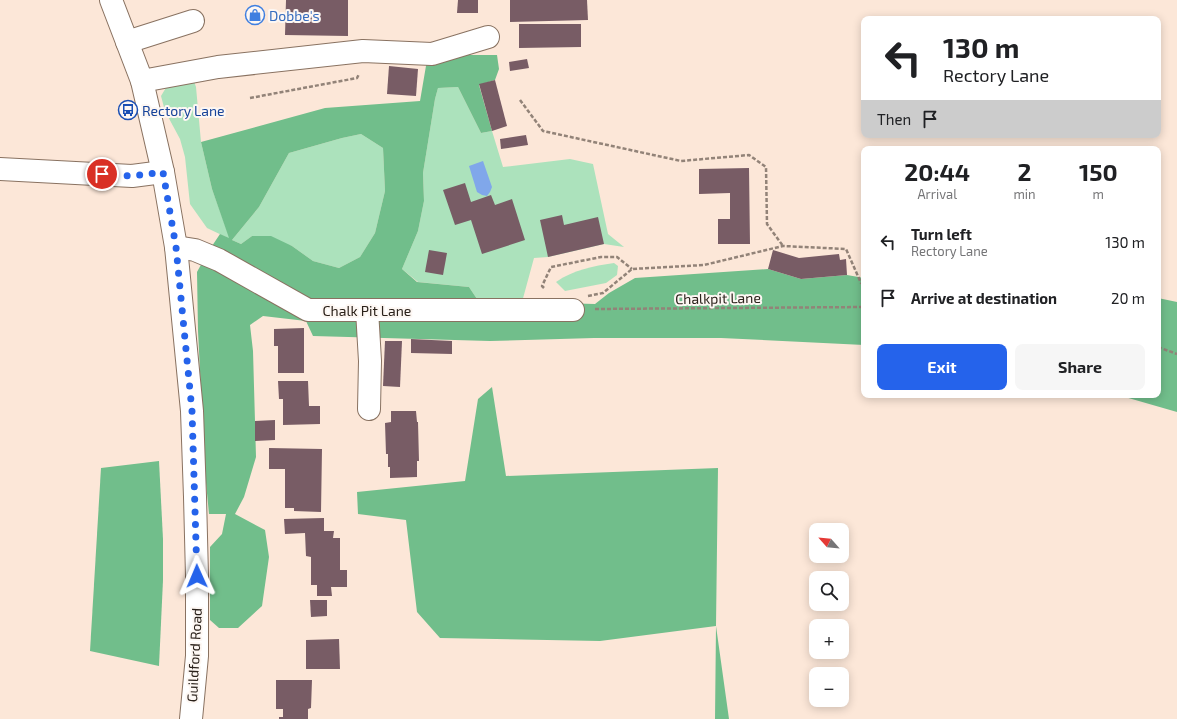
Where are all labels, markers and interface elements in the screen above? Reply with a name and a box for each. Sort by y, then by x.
shop icon: Dobbe's [244,4,266,26]
place label: Dobbe's [269,7,320,24]
text: 130 m [943,30,1019,64]
icon: left [877,32,929,84]
text: Rectory Lane [943,64,1049,86]
bus stop icon: Rectory Lane [117,99,139,121]
place label: Rectory Lane [142,102,225,119]
icon: arrive [919,108,941,130]
text: Then [877,110,911,128]
pin [85,157,119,191]
text: 20:44 [904,157,970,186]
text: 2 [1018,157,1032,186]
text: 150 [1079,157,1118,186]
icon: arrive [91,163,113,185]
text: Arrival [917,186,957,202]
text: min [1013,186,1036,202]
text: m [1093,186,1104,202]
text: Turn left [911,225,972,243]
icon: left [877,231,899,253]
text: 130 m [1105,233,1145,251]
text: Rectory Lane [911,243,988,259]
icon: arrive [877,287,899,309]
street label: Chalkpit Lane [675,289,761,307]
text: Arrive at destination [911,289,1057,307]
text: 20 m [1111,289,1145,307]
street label: Chalk Pit Lane [323,302,411,319]
button: Exit [877,344,1007,390]
button: Share [1015,344,1145,390]
north arrow [809,523,849,563]
map controls [809,523,849,707]
position arrow [176,555,218,597]
button: search [809,571,849,611]
street label: Guildford Road [183,607,205,703]
button: + [809,619,849,659]
button: − [809,667,849,707]

